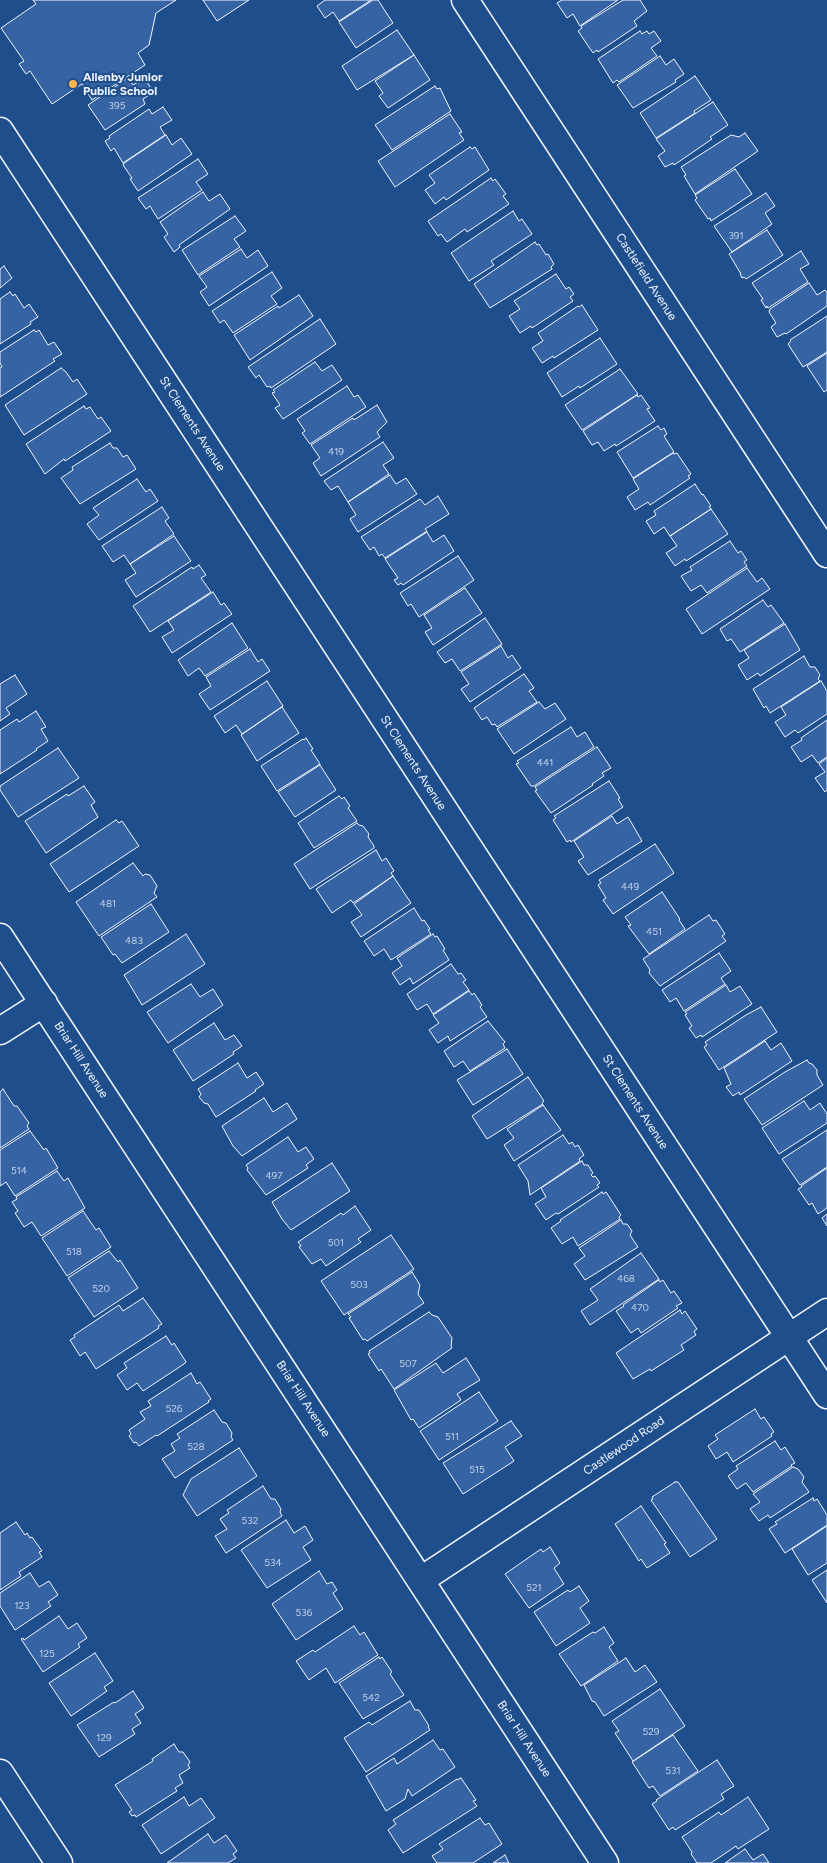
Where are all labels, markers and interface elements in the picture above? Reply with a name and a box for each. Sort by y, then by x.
place label: Allenby Junior Public School [83,70,163,98]
marker: Allenby Junior Public School [67,78,79,90]
house number: 395 [109,100,125,112]
house number: 391 [728,230,744,242]
street label: Castlefield Avenue [612,231,680,323]
street label: St Clements Avenue [156,374,228,474]
house number: 419 [328,446,344,458]
street label: St Clements Avenue [377,713,449,813]
house number: 441 [537,757,553,769]
house number: 449 [621,881,639,893]
house number: 481 [100,898,116,910]
house number: 451 [646,926,662,938]
house number: 483 [125,935,143,947]
street label: Briar Hill Avenue [51,1019,111,1101]
street label: St Clements Avenue [599,1052,671,1152]
house number: 514 [11,1165,27,1177]
house number: 497 [265,1170,283,1182]
house number: 501 [328,1237,344,1249]
house number: 518 [66,1246,82,1258]
house number: 468 [617,1273,635,1285]
house number: 503 [350,1279,368,1291]
house number: 520 [92,1283,110,1295]
house number: 470 [631,1302,649,1314]
street label: Briar Hill Avenue [273,1358,333,1440]
house number: 507 [399,1358,417,1370]
house number: 526 [166,1403,182,1415]
street label: Castlewood Road [581,1414,667,1478]
house number: 511 [445,1431,459,1443]
house number: 528 [187,1441,205,1453]
house number: 515 [469,1464,485,1476]
house number: 532 [242,1515,258,1527]
house number: 534 [264,1557,282,1569]
house number: 521 [526,1582,542,1594]
house number: 123 [14,1600,30,1612]
house number: 536 [296,1607,312,1619]
house number: 125 [39,1648,55,1660]
house number: 542 [362,1692,380,1704]
street label: Briar Hill Avenue [494,1698,554,1780]
house number: 529 [643,1726,659,1738]
house number: 129 [96,1732,112,1744]
house number: 531 [665,1765,681,1777]

